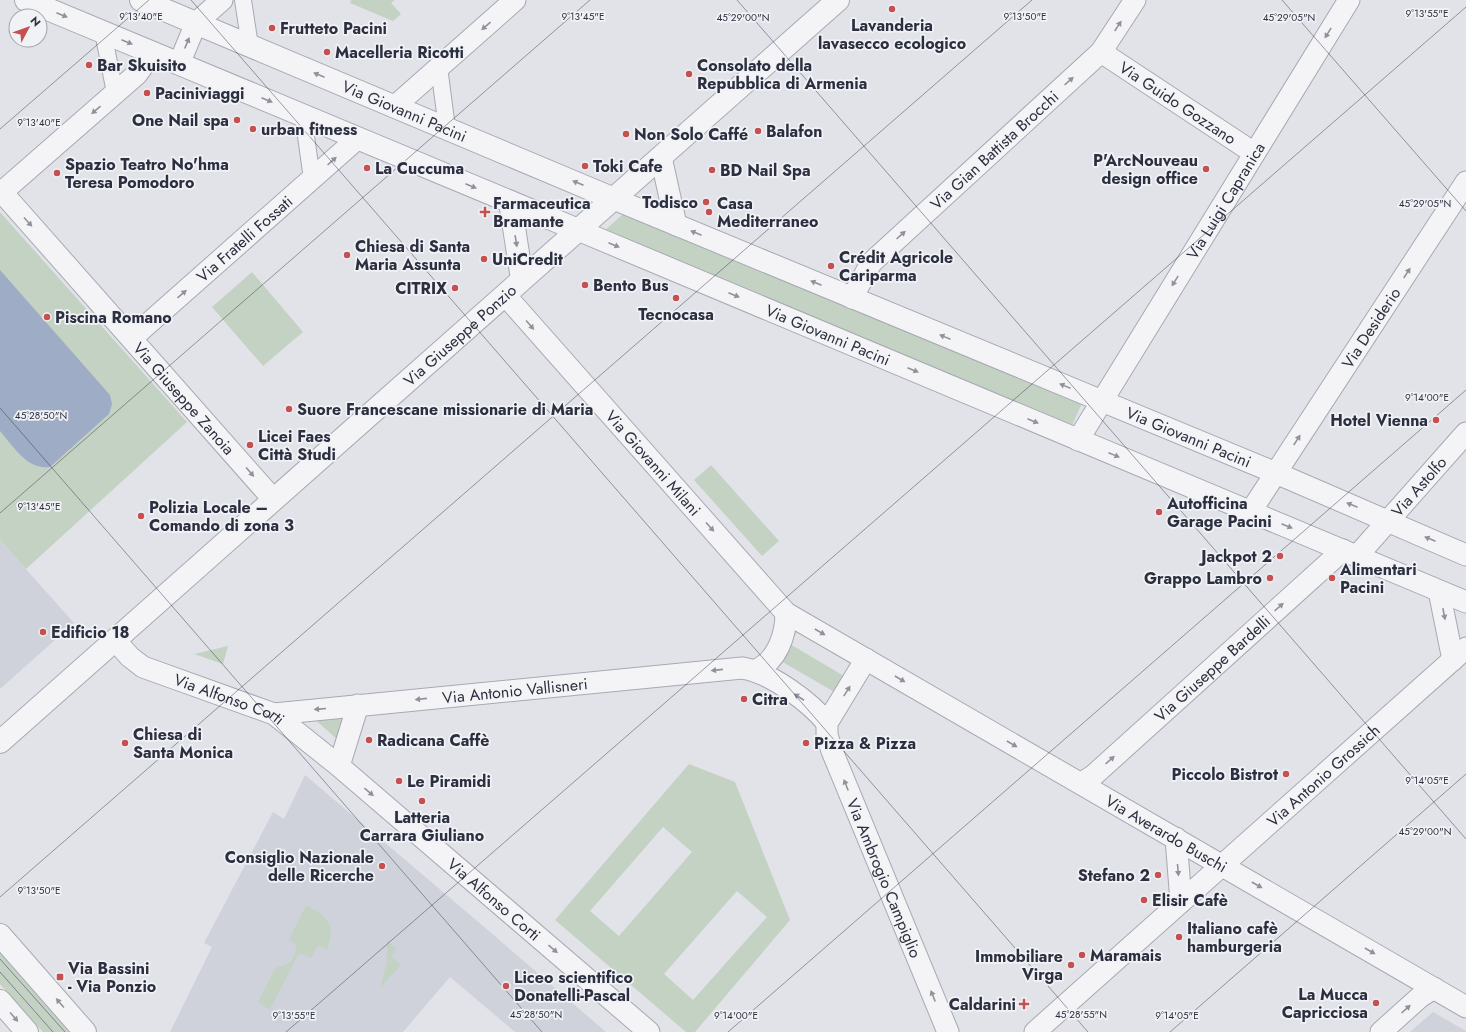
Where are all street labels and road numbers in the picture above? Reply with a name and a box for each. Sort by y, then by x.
street label: Via Guido Gozzano [1114,56,1241,150]
street label: Via Giovanni Pacini [339,75,470,148]
street label: Via Gian Battista Brocchi [925,85,1064,215]
street label: Via Luigi Capranica [1181,138,1271,264]
street label: Via Fratelli Fossati [192,190,298,288]
street label: Via Giuseppe Ponzio [398,279,522,392]
street label: Via Desiderio [1336,283,1406,373]
street label: Via Giovanni Pacini [762,299,894,372]
street label: Via Giuseppe Zanoia [127,337,240,460]
street label: Via Giovanni Pacini [1123,401,1254,473]
street label: Via Giovanni Milani [600,405,706,521]
street label: Via Astolfo [1386,451,1452,522]
street label: Via Giuseppe Bardelli [1149,610,1275,727]
street label: Via Alfonso Corti [171,668,289,730]
street label: Via Antonio Vallisneri [441,672,589,709]
street label: Via Antonio Grossich [1262,719,1385,832]
street label: Via Averardo Buschi [1101,789,1231,878]
street label: Via Ambrogio Campiglio [841,795,927,961]
street label: Via Alfonso Corti [442,853,546,946]

